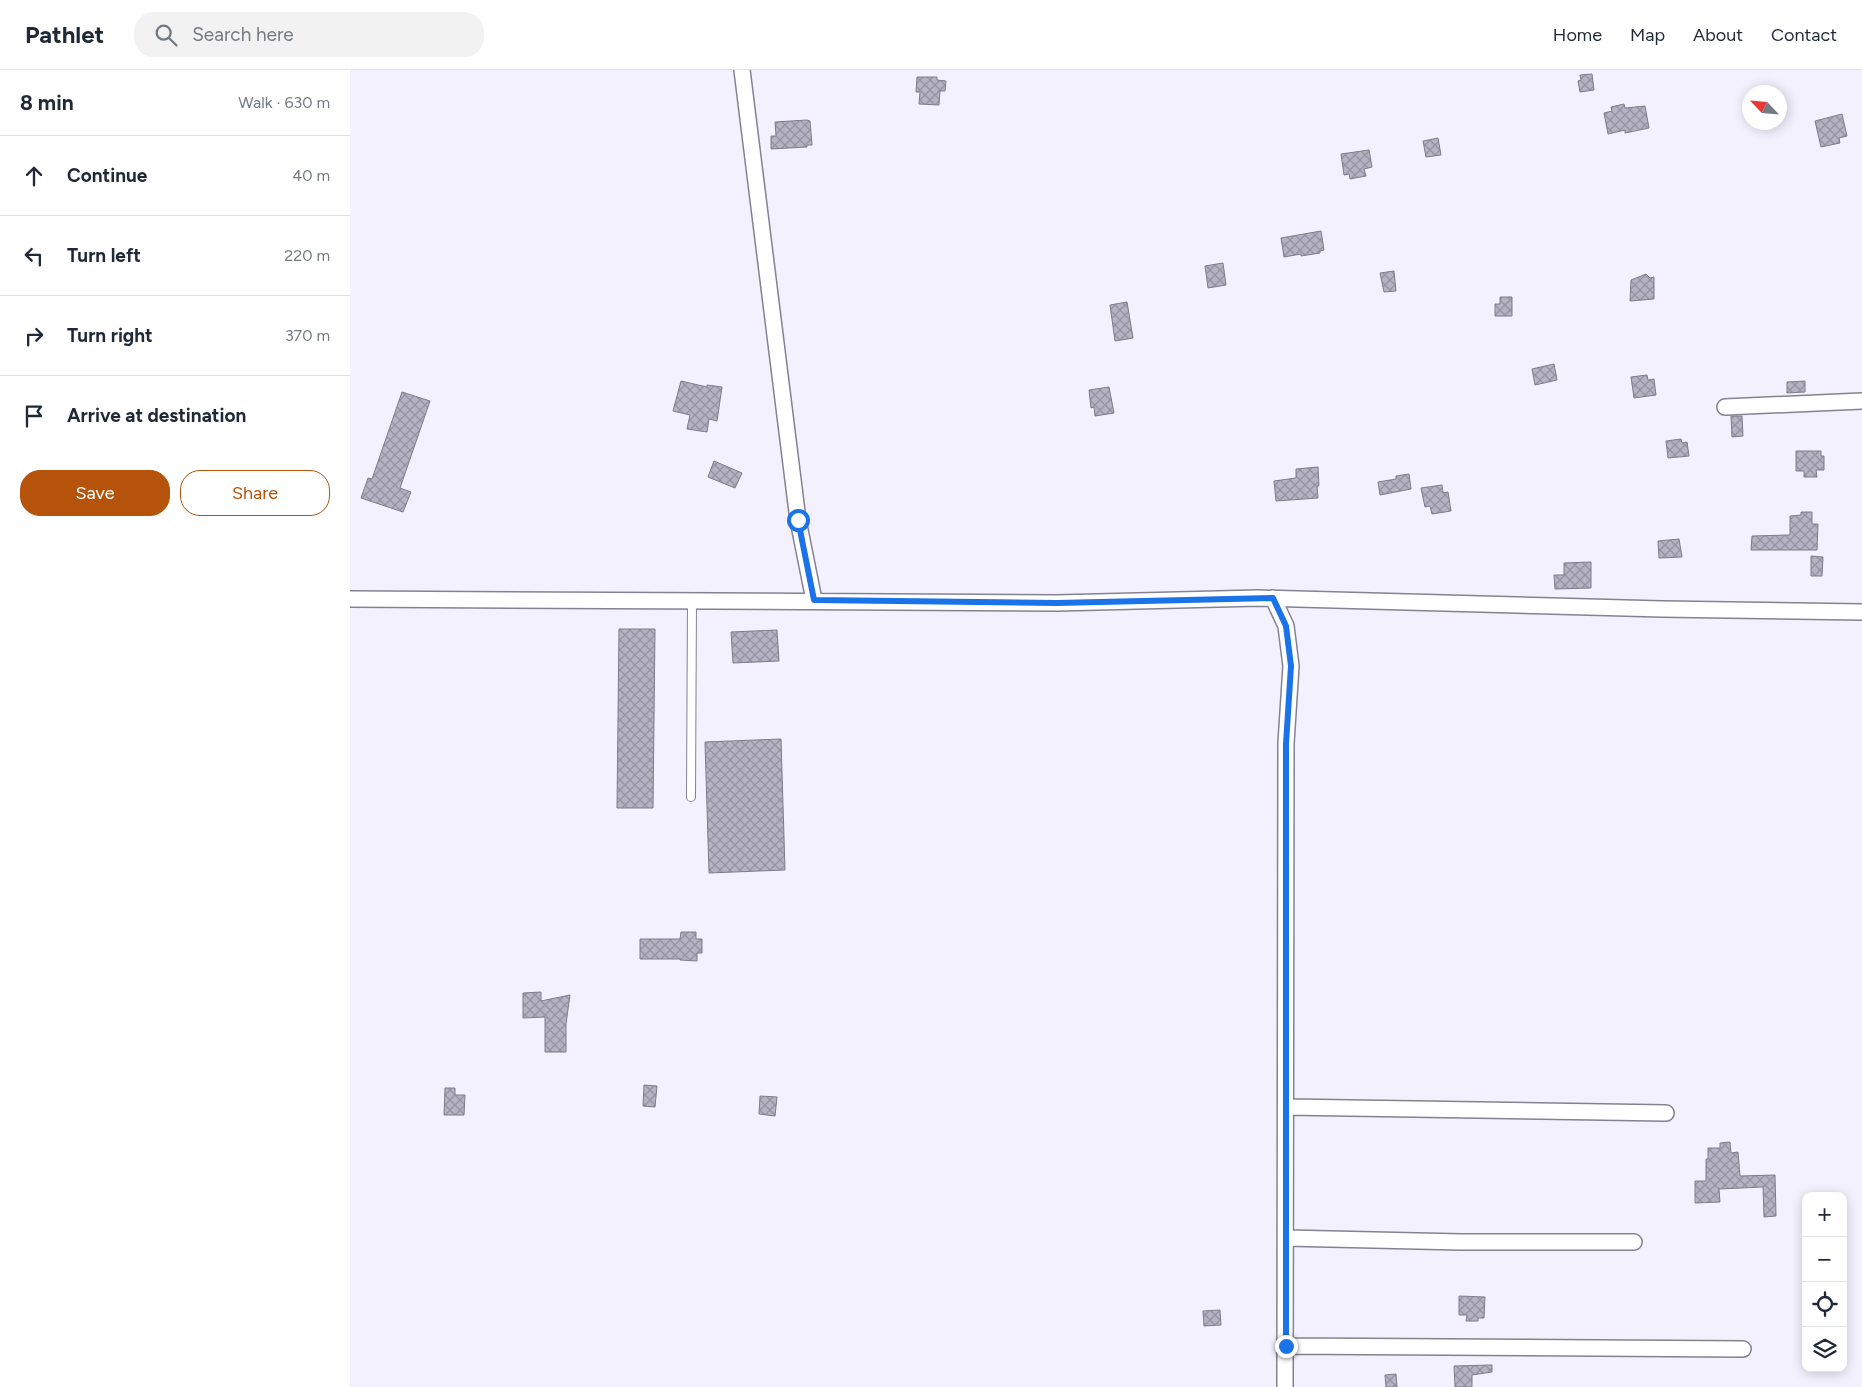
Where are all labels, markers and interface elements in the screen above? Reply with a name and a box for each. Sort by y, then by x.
search box [134,12,484,57]
text: Pathlet [25,20,104,49]
icon: search [152,21,180,49]
text: Search here [192,23,294,46]
text: Home [1553,24,1602,46]
text: Map [1630,24,1665,46]
text: About [1693,24,1743,46]
text: Contact [1771,24,1837,46]
north arrow [1742,85,1787,130]
text: 8 min [20,90,74,115]
text: Walk · 630 m [238,93,330,112]
icon: ahead [20,162,48,190]
text: Continue [67,164,147,187]
text: 40 m [292,166,330,185]
icon: left [20,242,48,270]
text: Turn left [67,244,141,267]
text: 220 m [284,246,330,265]
icon: right [20,322,48,350]
text: Turn right [67,324,153,347]
text: 370 m [285,326,330,345]
icon: arrive [20,402,48,430]
text: Arrive at destination [67,404,246,427]
button: Save [20,470,170,516]
button: Share [180,470,330,516]
route start [787,509,810,532]
map controls [1802,1192,1847,1372]
button: + [1802,1192,1847,1237]
button: − [1802,1237,1847,1282]
button: locate [1802,1282,1847,1327]
button: layers [1802,1327,1847,1372]
route end [1275,1335,1298,1358]

